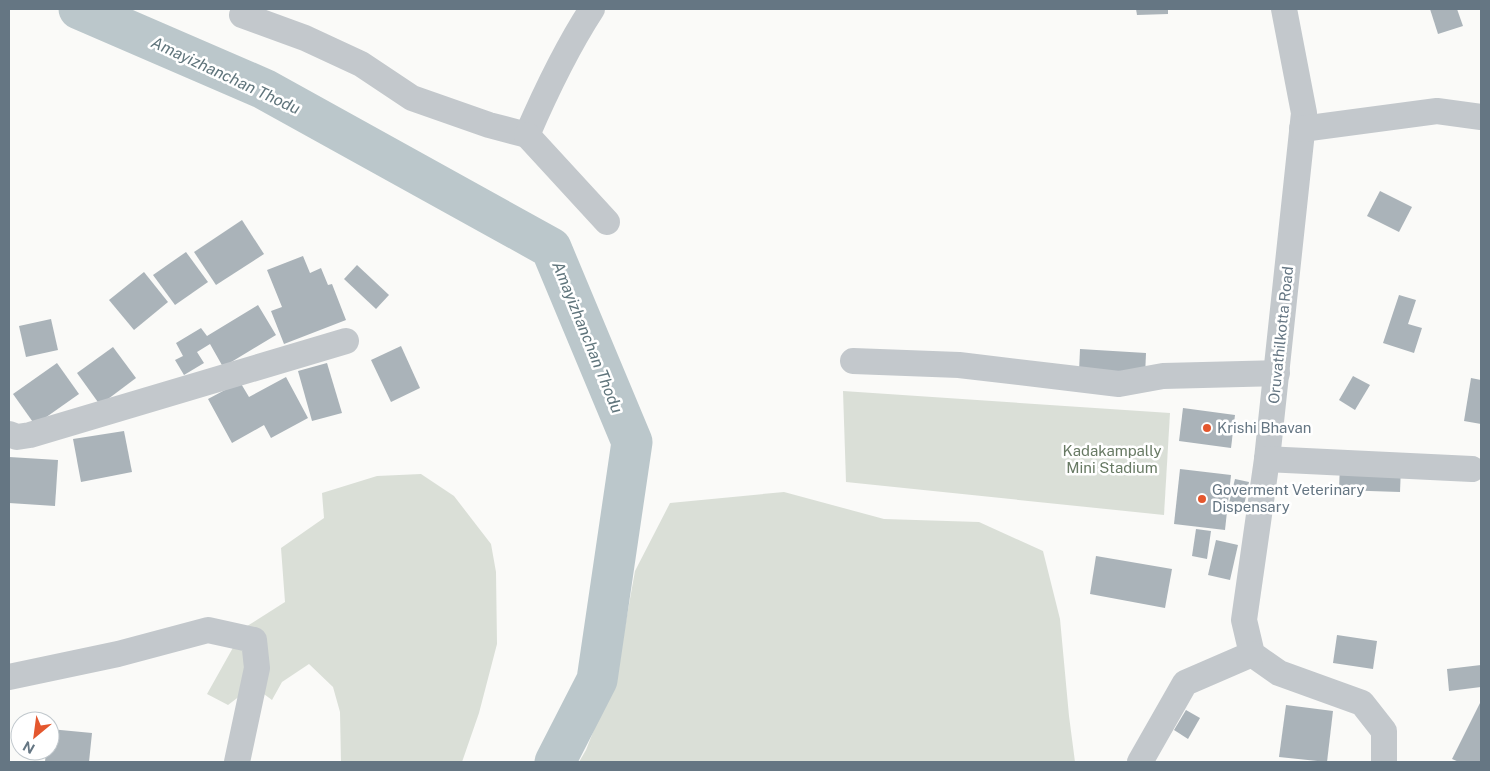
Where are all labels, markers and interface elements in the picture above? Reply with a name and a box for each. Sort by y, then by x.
water label: Amayizhanchan Thodu [148,33,303,118]
water label: Amayizhanchan Thodu [548,259,627,416]
street label: Oruvathilkotta Road [1265,265,1296,405]
place label: Krishi Bhavan [1217,419,1311,436]
marker: Krishi Bhavan [1201,422,1213,434]
park label: Kadakampally Mini Stadium [1063,442,1161,476]
place label: Goverment Veterinary Dispensary [1212,481,1364,515]
marker: Goverment Veterinary Dispensary [1196,493,1208,505]
north arrow [10,711,60,761]
text: N [20,738,37,757]

